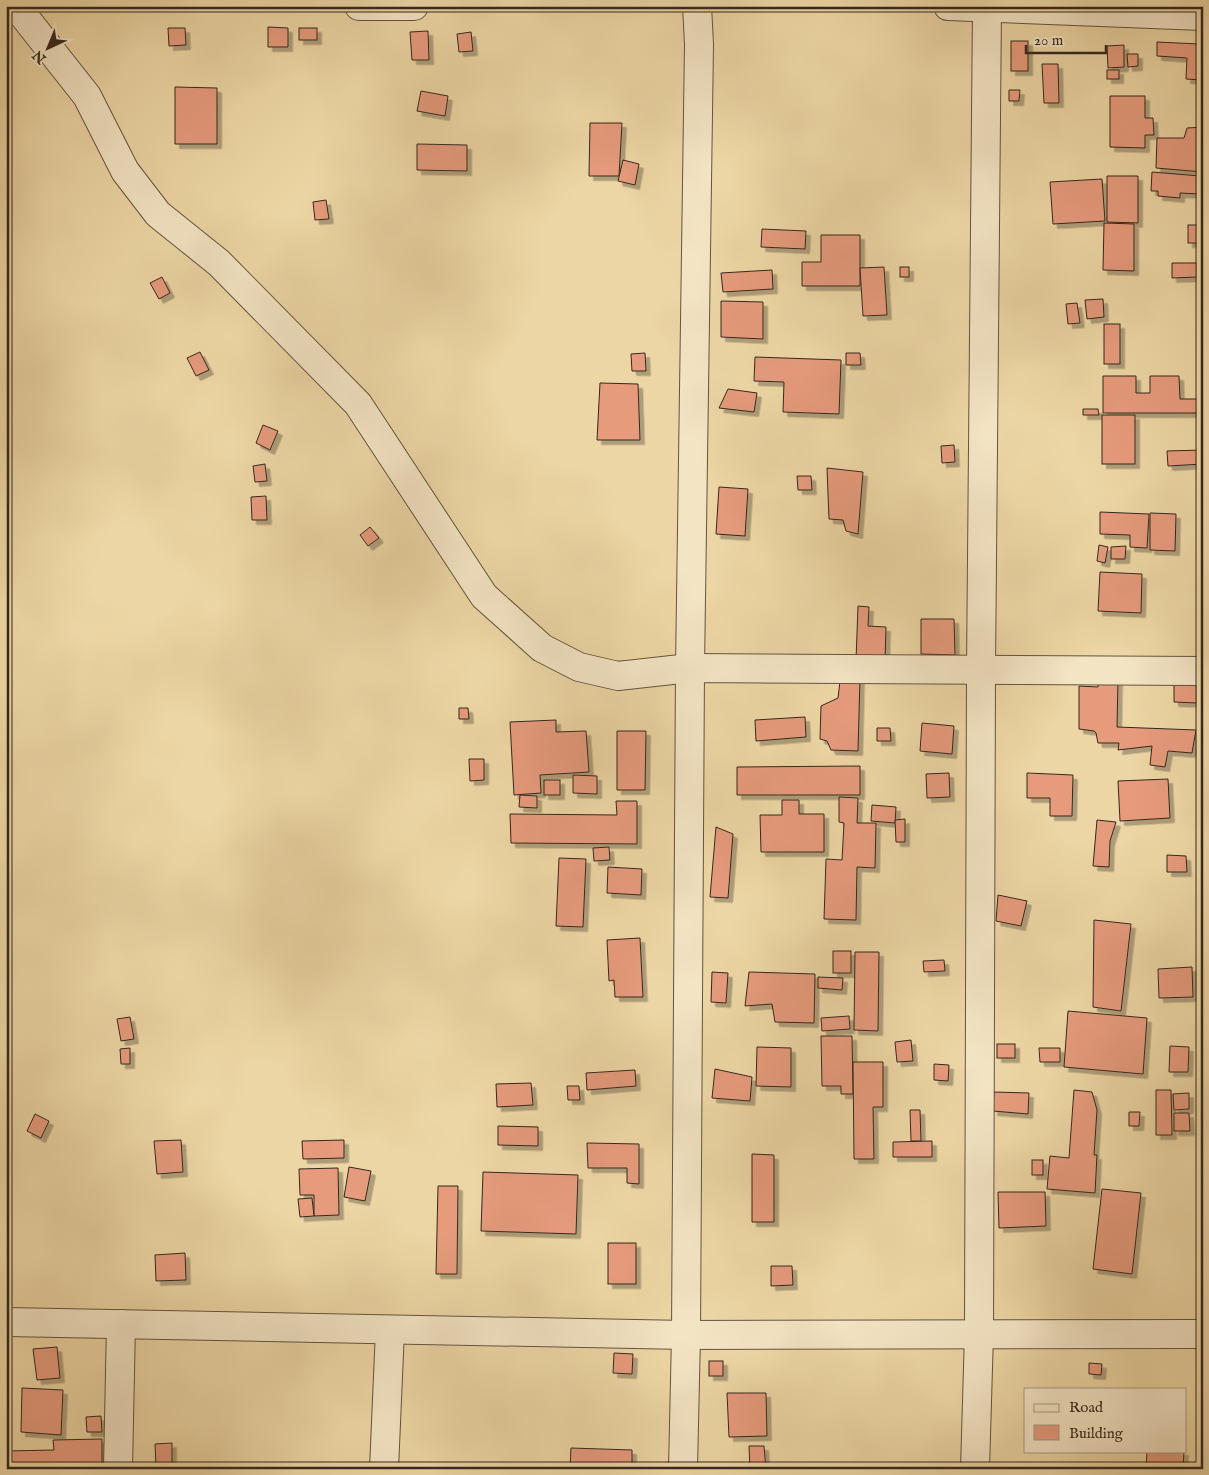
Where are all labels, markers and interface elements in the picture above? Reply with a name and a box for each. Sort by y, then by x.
north arrow [22,22,72,72]
scale bar [1026,22,1106,54]
text: 20 m [1034,31,1064,50]
text: N [29,46,51,68]
legend [1024,1388,1186,1452]
text: Road [1069,1398,1104,1417]
text: Building [1069,1424,1124,1443]

